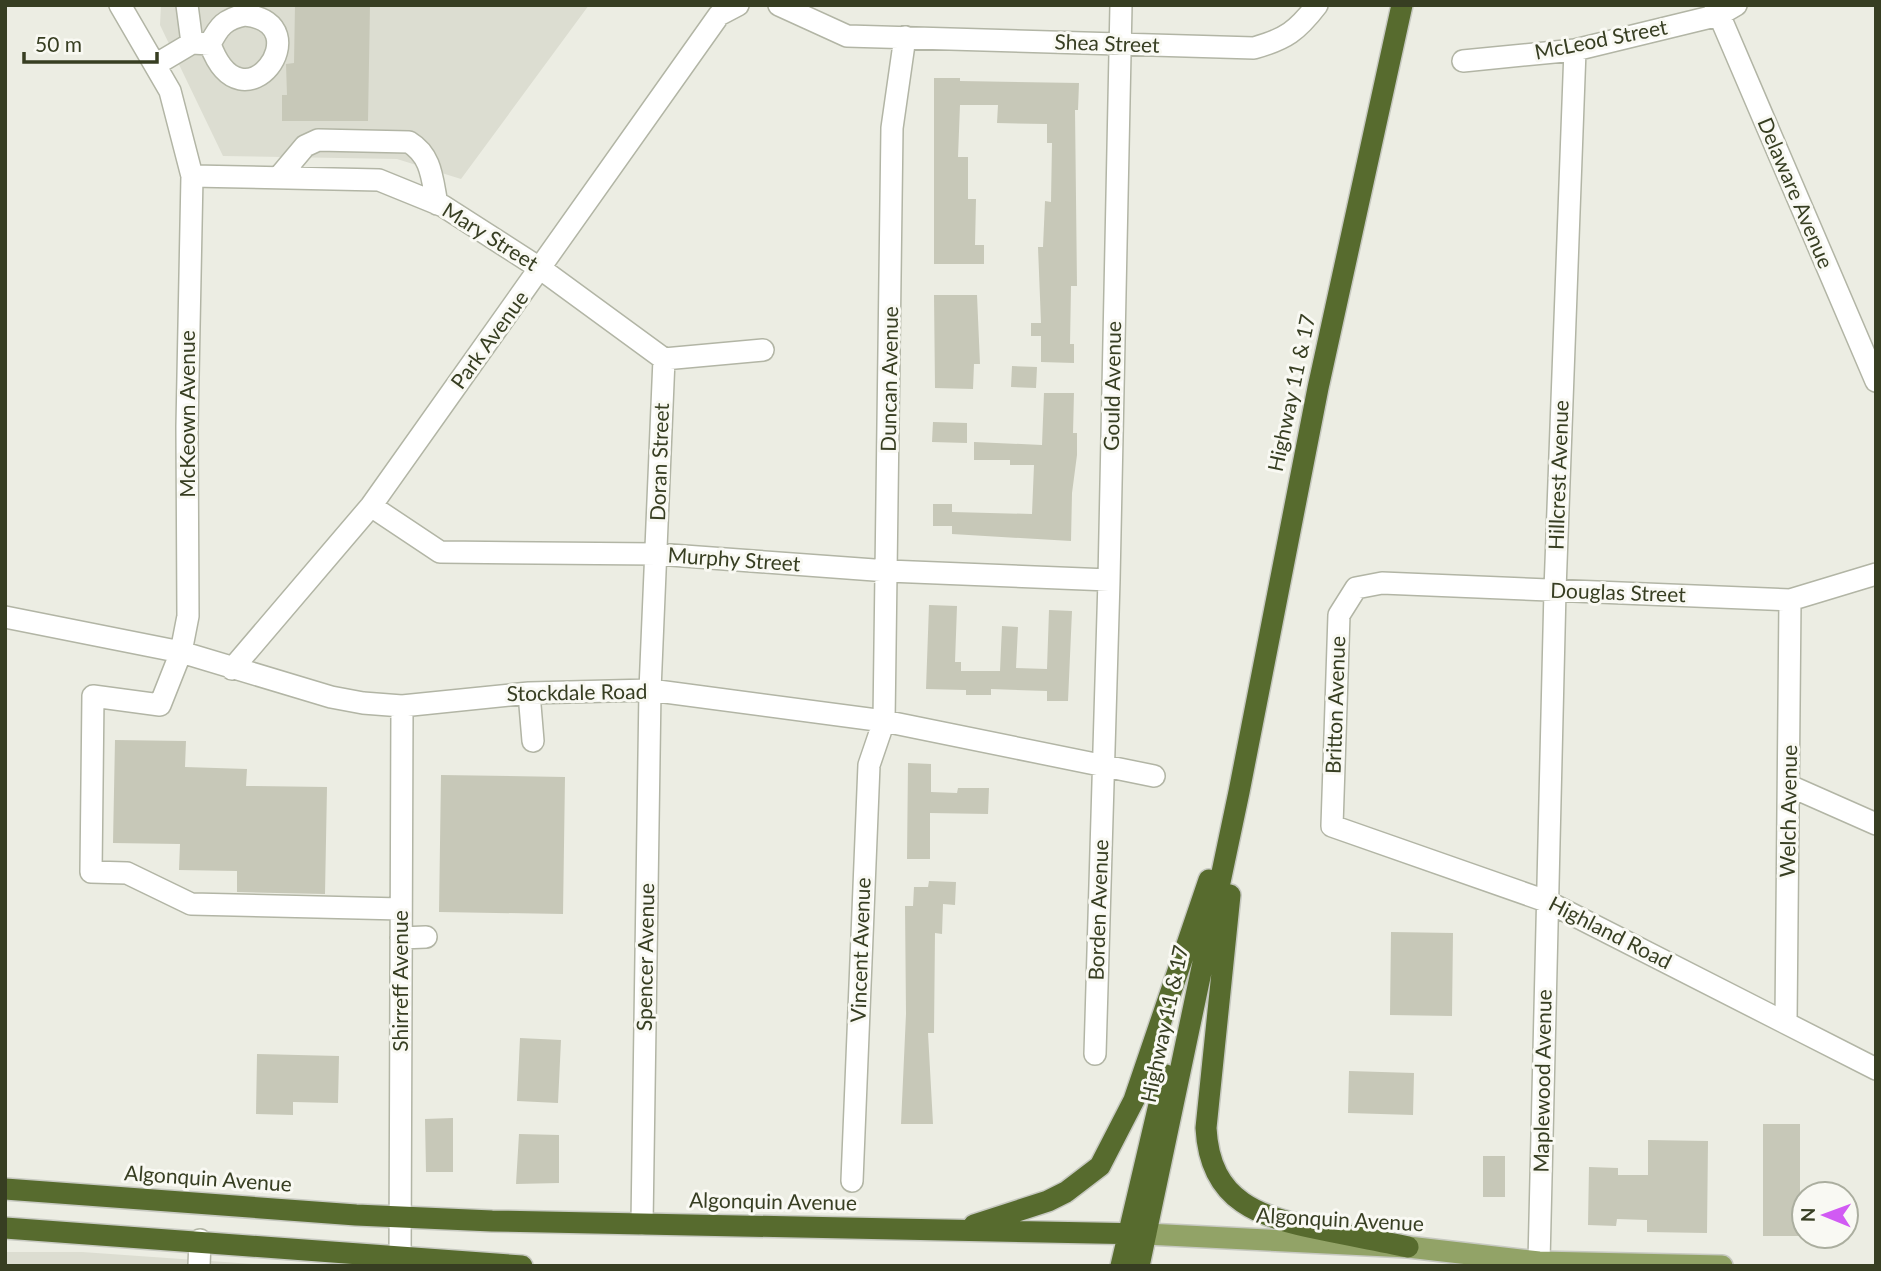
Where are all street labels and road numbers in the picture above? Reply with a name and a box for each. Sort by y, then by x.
street label: McLeod Street [1532,13,1670,64]
street label: Shea Street [1054,28,1160,57]
street label: Delaware Avenue [1753,113,1839,272]
street label: Mary Street [438,196,544,275]
street label: Park Avenue [445,285,533,393]
street label: Duncan Avenue [875,306,902,452]
street label: Highway 11 & 17 [1262,312,1319,474]
street label: Gould Avenue [1098,321,1125,451]
street label: McKeown Avenue [174,330,199,498]
street label: Hillcrest Avenue [1542,400,1573,550]
street label: Doran Street [644,402,673,521]
street label: Murphy Street [667,541,802,576]
street label: Douglas Street [1550,577,1687,606]
street label: Britton Avenue [1320,635,1349,774]
street label: Stockdale Road [506,678,648,705]
street label: Welch Avenue [1774,744,1801,877]
street label: Borden Avenue [1083,839,1112,981]
street label: Vincent Avenue [844,877,875,1023]
street label: Spencer Avenue [631,883,658,1031]
street label: Highland Road [1545,890,1676,973]
street label: Shirreff Avenue [387,910,412,1052]
street label: Highway 11 & 17 [1135,943,1192,1105]
street label: Maplewood Avenue [1527,989,1556,1173]
street label: Algonquin Avenue [123,1159,293,1196]
street label: Algonquin Avenue [689,1187,857,1214]
street label: Algonquin Avenue [1256,1202,1425,1235]

